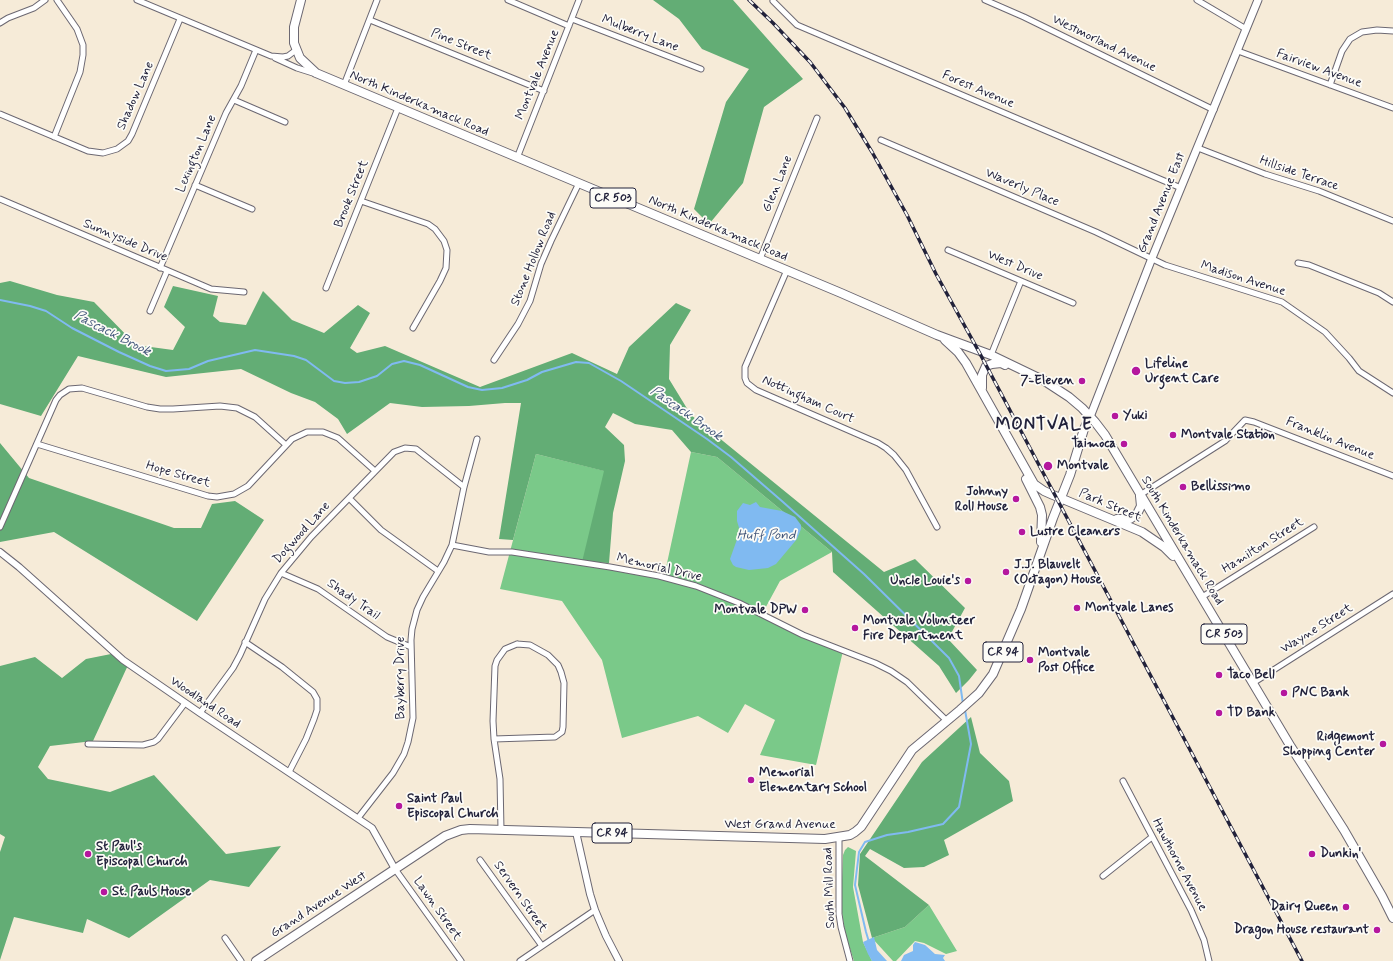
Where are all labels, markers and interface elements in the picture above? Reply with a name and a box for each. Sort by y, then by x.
street label: Mulberry Lane [599,12,681,56]
street label: Westmorland Avenue [1049,12,1159,76]
street label: Pine Street [428,26,494,64]
street label: Montvale Avenue [513,27,563,123]
street label: Fairview Avenue [1274,46,1364,92]
street label: Shadow Lane [114,59,158,133]
street label: North Kinderkamack Road [347,68,491,140]
street label: Forest Avenue [940,68,1016,112]
street label: Lexington Lane [174,113,220,195]
street label: Grand Avenue East [1135,150,1189,256]
street label: Glen Lane [760,153,796,215]
street label: Hillside Terrace [1257,153,1341,195]
street label: Brook Street [331,158,373,230]
street label: Waverly Place [983,165,1061,211]
road number: CR 503 [590,188,636,208]
street label: North Kinderkamack Road [646,193,790,265]
street label: Stone Hollow Road [508,210,560,308]
street label: Sunnyside Drive [80,216,170,266]
street label: West Drive [985,247,1045,285]
street label: Madison Avenue [1198,258,1288,300]
water label: Pascack Brook [71,307,153,361]
place label: Lifeline Urgent Care [1145,356,1219,387]
marker: Lifeline Urgent Care [1130,365,1142,377]
street label: Nottingham Court [760,373,856,427]
place label: 7-Eleven [1021,373,1074,389]
marker: 7-Eleven [1077,376,1087,386]
water label: Pascack Brook [647,383,725,445]
place label: Yuki [1123,408,1148,424]
marker: Yuki [1110,411,1120,421]
street label: Franklin Avenue [1283,414,1377,464]
district label: MONTVALE [996,415,1092,435]
place label: Montvale Station [1181,427,1275,443]
marker: Montvale Station [1168,430,1178,440]
place label: Taimoca [1071,436,1116,452]
marker: Taimoca [1119,439,1129,449]
street label: Hope Street [144,458,212,492]
place label: Montvale [1057,458,1109,474]
marker: Montvale [1042,460,1054,472]
street label: South Kinderkamack Road [1137,474,1227,608]
place label: Bellissimo [1191,479,1250,495]
marker: Bellissimo [1178,482,1188,492]
place label: Johnny Roll House [955,484,1008,515]
street label: Park Street [1076,486,1144,526]
marker: Johnny Roll House [1011,494,1021,504]
street label: Dogwood Lane [270,499,334,567]
street label: Hamilton Street [1219,515,1307,577]
place label: Lustre Cleaners [1030,524,1120,540]
marker: Lustre Cleaners [1017,527,1027,537]
water label: Huff Pond [737,528,795,544]
street label: Memorial Drive [615,551,703,585]
place label: J.J. Blauvelt (Octagon) House [1014,557,1102,588]
marker: J.J. Blauvelt (Octagon) House [1001,567,1011,577]
place label: Uncle Louie's [890,573,960,589]
street label: Shady Trail [324,576,382,624]
marker: Uncle Louie's [963,576,973,586]
place label: Montvale Lanes [1085,600,1173,616]
street label: Wayne Street [1278,601,1356,657]
place label: Montvale DPW [714,602,797,618]
marker: Montvale Lanes [1072,603,1082,613]
marker: Montvale DPW [800,605,810,615]
place label: Montvale Volunteer Fire Department [863,613,975,644]
marker: Montvale Volunteer Fire Department [850,623,860,633]
road number: CR 503 [1201,624,1247,644]
street label: Bayberry Drive [393,636,409,720]
road number: CR 94 [983,642,1023,662]
place label: Montvale Post Office [1038,645,1095,676]
marker: Montvale Post Office [1025,655,1035,665]
place label: Taco Bell [1227,667,1275,683]
marker: Taco Bell [1214,670,1224,680]
street label: Woodland Road [167,674,243,732]
place label: PNC Bank [1292,685,1349,701]
marker: PNC Bank [1279,688,1289,698]
place label: TD Bank [1227,705,1275,721]
marker: TD Bank [1214,708,1224,718]
place label: Ridgemont Shopping Center [1283,729,1375,760]
marker: Ridgemont Shopping Center [1378,739,1388,749]
place label: Memorial Elementary School [759,765,867,796]
marker: Memorial Elementary School [746,775,756,785]
place label: Saint Paul Episcopal Church [407,791,499,822]
marker: Saint Paul Episcopal Church [394,801,404,811]
street label: Hawthorne Avenue [1148,816,1210,914]
street label: West Grand Avenue [724,817,836,833]
road number: CR 94 [592,823,632,843]
place label: St Paul's Episcopal Church [96,839,188,870]
place label: Dunkin' [1320,846,1361,862]
street label: South Mill Road [821,847,839,929]
marker: St Paul's Episcopal Church [83,849,93,859]
marker: Dunkin' [1307,849,1317,859]
street label: Servern Street [490,858,550,936]
street label: Grand Avenue West [268,868,370,942]
street label: Lawn Street [409,874,465,944]
place label: St. Pauls House [112,884,191,900]
marker: St. Pauls House [99,887,109,897]
place label: Dairy Queen [1270,899,1338,915]
marker: Dairy Queen [1341,902,1351,912]
place label: Dragon House restaurant [1234,922,1369,938]
marker: Dragon House restaurant [1372,925,1382,935]

